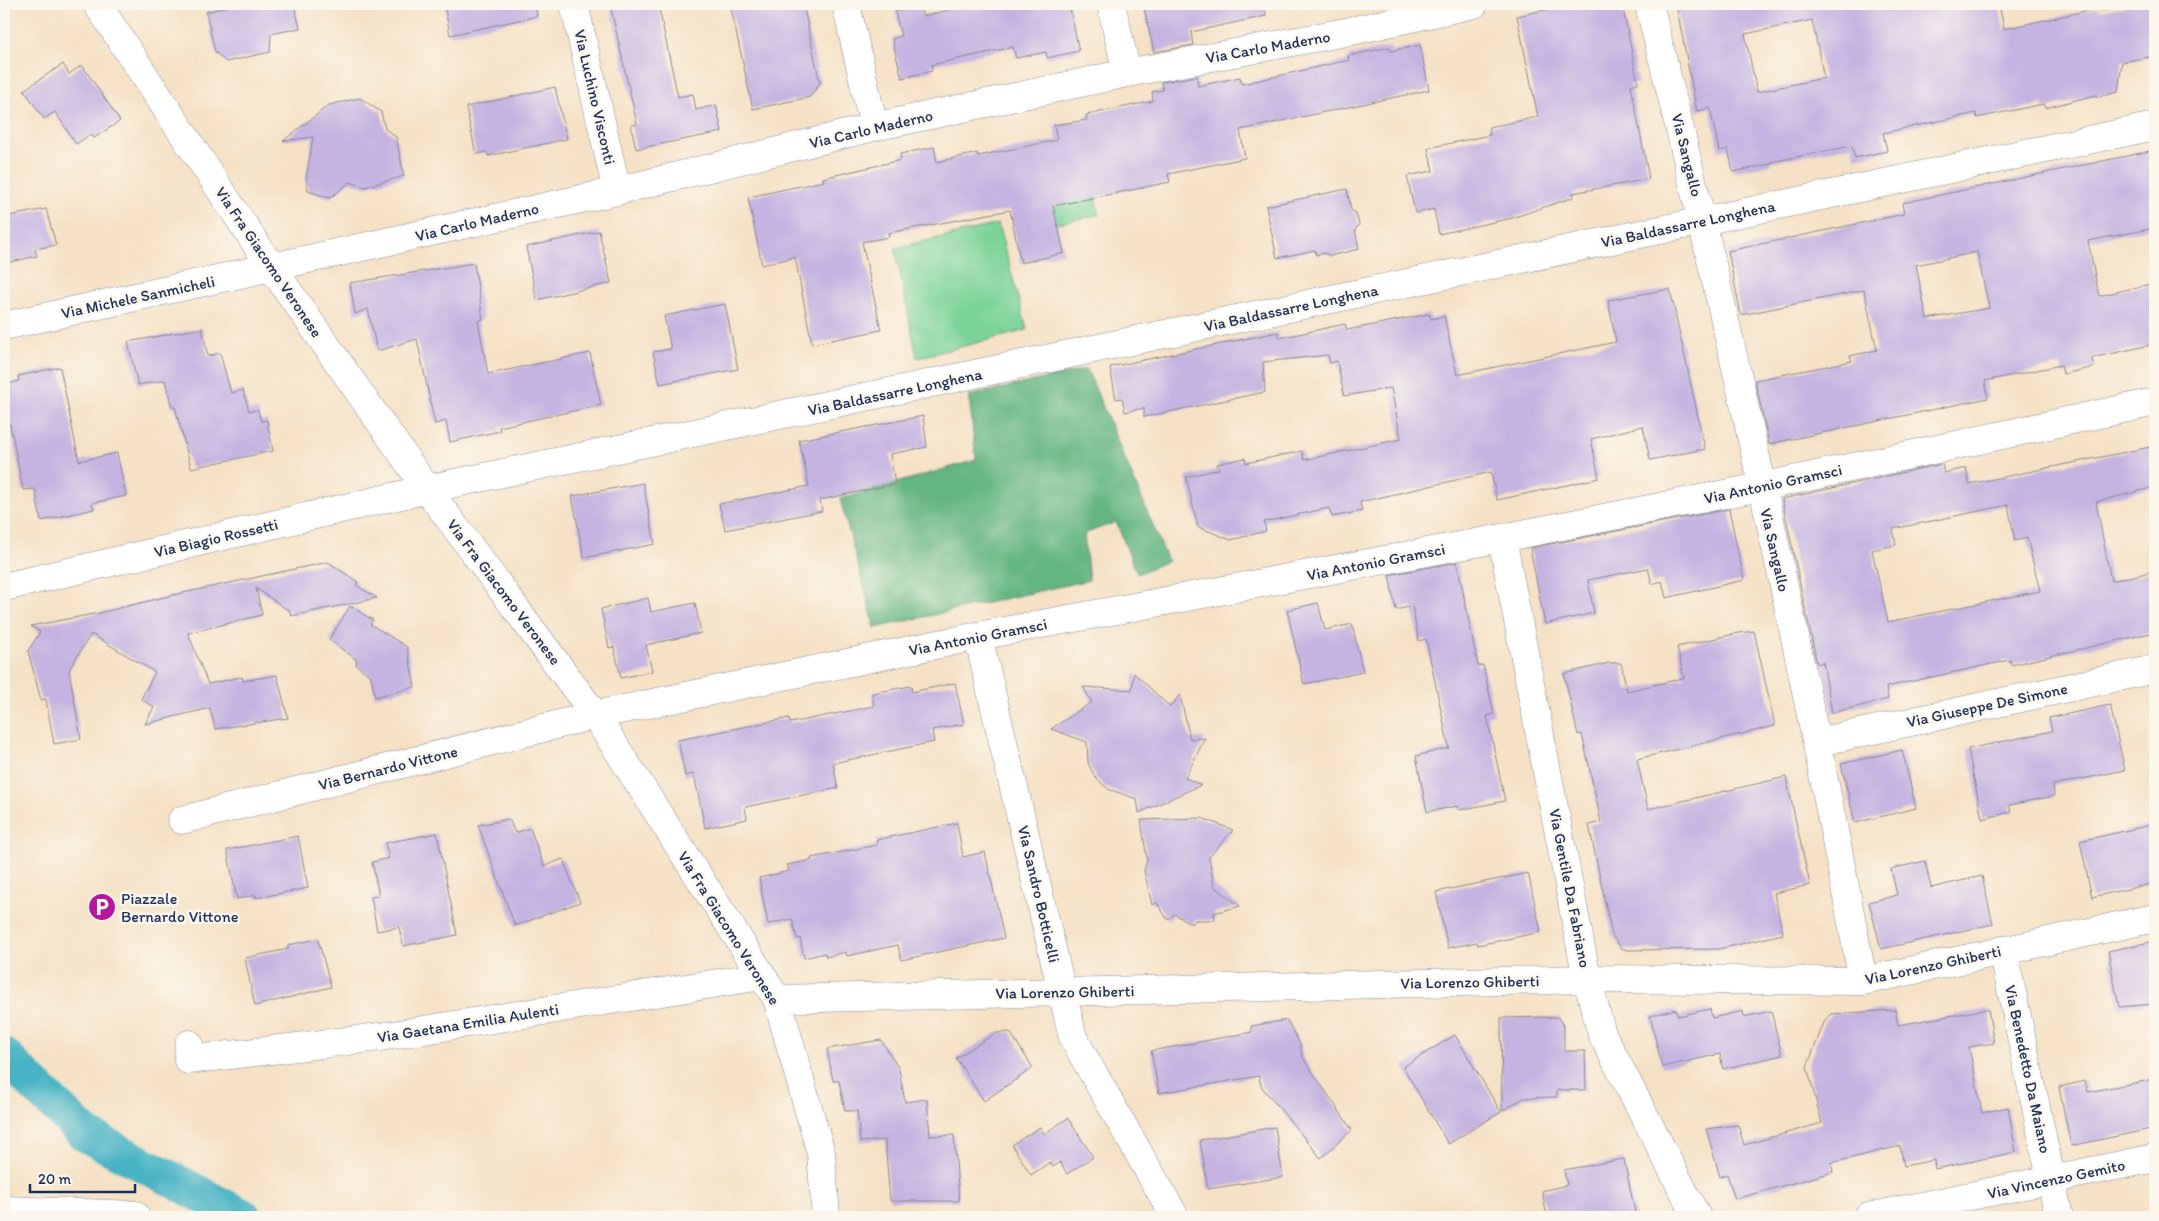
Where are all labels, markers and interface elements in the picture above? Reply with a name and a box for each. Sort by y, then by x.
street label: Via Carlo Maderno [1204,27,1332,67]
street label: Via Luchino Visconti [570,28,620,166]
street label: Via Carlo Maderno [807,106,935,152]
street label: Via Sangallo [1668,111,1706,199]
street label: Via Fra Giacomo Veronese [211,183,327,341]
street label: Via Baldassarre Longhena [1599,196,1778,252]
street label: Via Carlo Maderno [413,199,541,245]
street label: Via Michele Sanmicheli [59,271,217,323]
street label: Via Baldassarre Longhena [1202,280,1381,336]
street label: Via Baldassarre Longhena [806,364,985,420]
street label: Via Antonio Gramsci [1702,460,1844,508]
street label: Via Sangallo [1756,506,1794,594]
street label: Via Biagio Rossetti [152,514,280,562]
street label: Via Fra Giacomo Veronese [443,515,565,669]
street label: Via Antonio Gramsci [1305,539,1447,585]
street label: Via Antonio Gramsci [907,614,1049,660]
street label: Via Giuseppe De Simone [1905,679,2069,731]
street label: Via Bernardo Vittone [316,742,460,794]
street label: Via Gentile Da Fabriano [1545,807,1595,969]
street label: Via Sandro Botticelli [1014,824,1064,964]
street label: Via Fra Giacomo Veronese [674,848,784,1008]
place label: Piazzale Bernardo Vittone [121,889,239,926]
parking icon: Piazzale Bernardo Vittone [87,892,117,922]
street label: Via Lorenzo Ghiberti [1863,941,2003,989]
street label: Via Lorenzo Ghiberti [1400,971,1540,993]
street label: Via Lorenzo Ghiberti [995,981,1135,1003]
street label: Via Benedetto Da Maiano [2001,983,2055,1155]
street label: Via Gaetana Emilia Aulenti [376,999,560,1047]
street label: Via Vincenzo Gemito [1985,1155,2127,1203]
scale bar [30,1161,135,1193]
text: 20 m [38,1170,72,1188]

